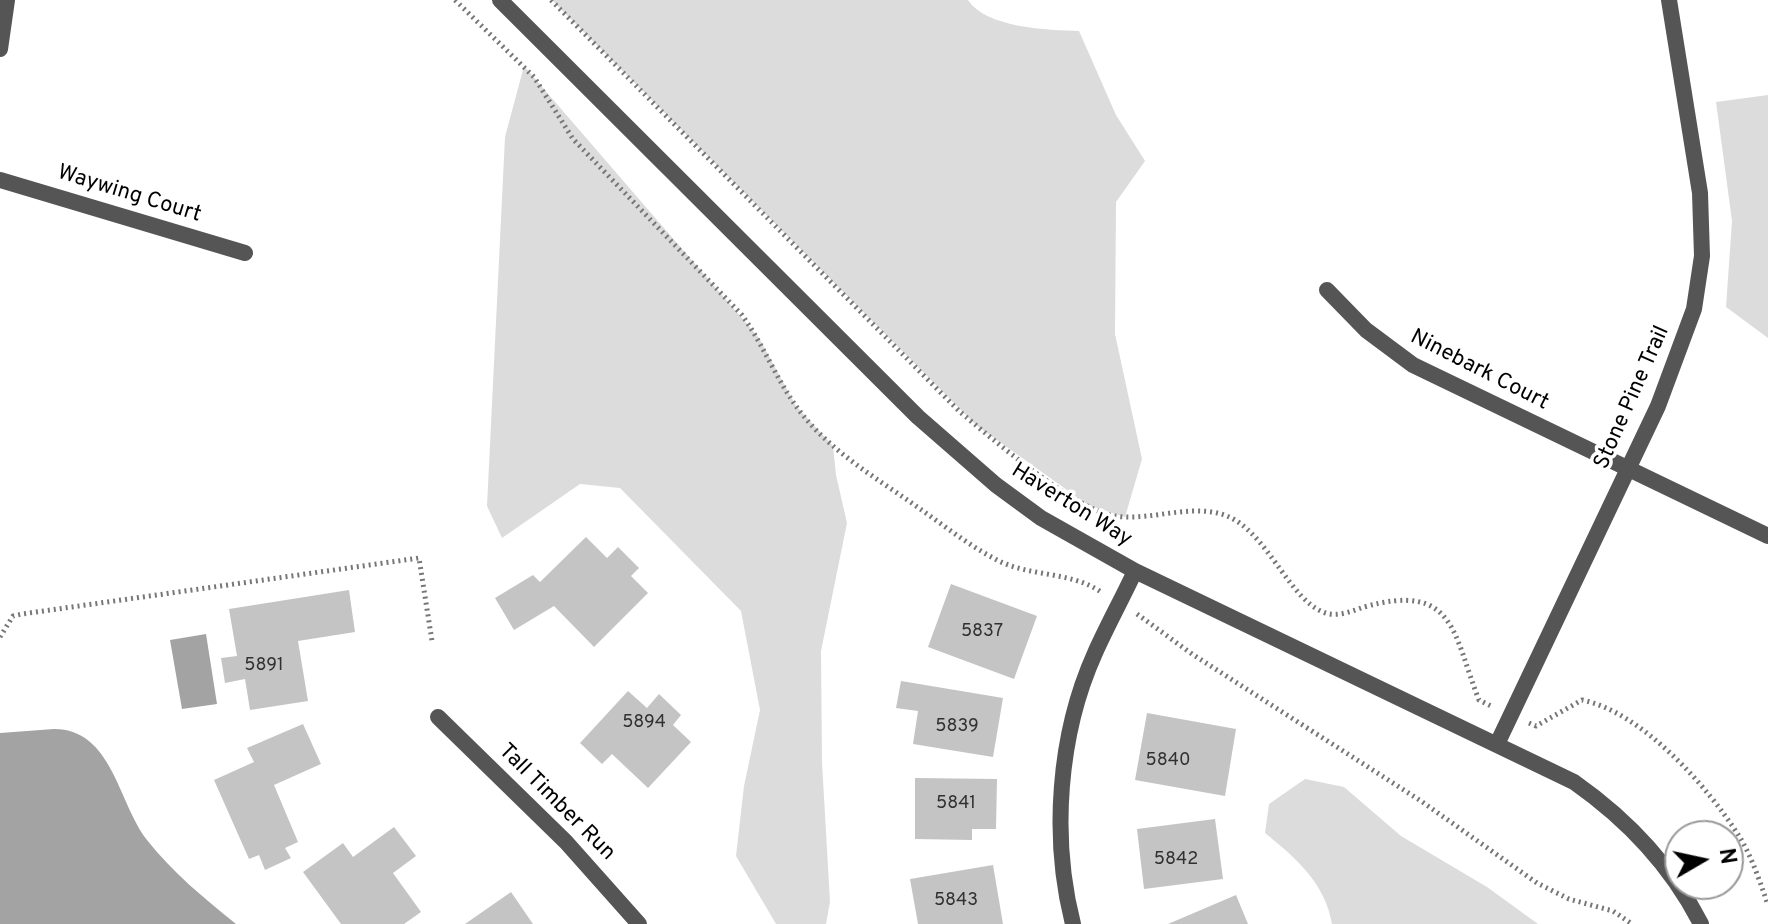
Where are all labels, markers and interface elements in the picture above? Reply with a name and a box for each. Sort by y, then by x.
street label: Waywing Court [54,161,204,229]
street label: Stone Pine Trail [1590,322,1676,474]
street label: Ninebark Court [1405,325,1553,417]
street label: Haverton Way [1006,458,1136,554]
house number: 5837 [961,621,1003,643]
house number: 5891 [244,655,284,677]
house number: 5894 [622,712,666,734]
house number: 5839 [935,716,979,738]
street label: Tall Timber Run [492,739,620,867]
house number: 5840 [1146,750,1190,772]
house number: 5841 [936,793,976,815]
north arrow [1664,820,1744,900]
text: N [1712,847,1741,866]
house number: 5842 [1154,849,1198,871]
house number: 5843 [934,890,978,912]

